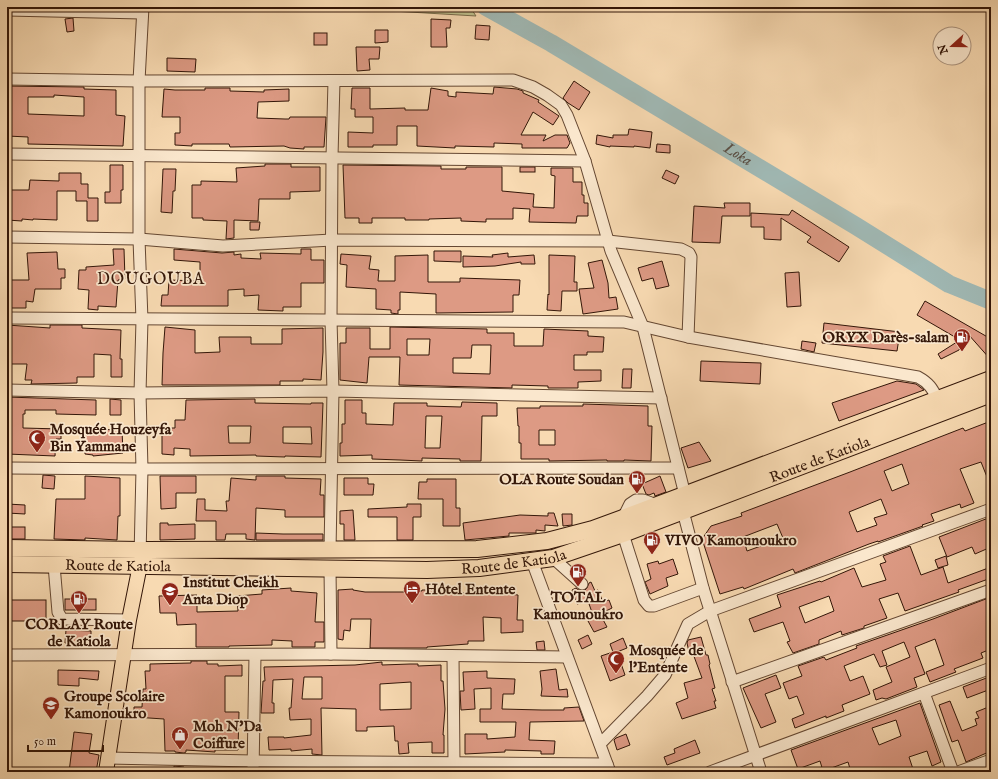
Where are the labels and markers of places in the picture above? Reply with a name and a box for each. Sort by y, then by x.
fuel station icon: ORYX Darès-salam [952,327,972,352]
place label: ORYX Darès-salam [823,328,949,347]
place label: Mosquée Houzeyfa Bin Yammane [50,420,172,456]
mosque icon: Mosquée Houzeyfa Bin Yammane [27,428,47,453]
fuel station icon: OLA Route Soudan [627,469,647,494]
place label: OLA Route Soudan [499,470,624,489]
fuel station icon: VIVO Kamounoukro [642,530,662,555]
place label: VIVO Kamounoukro [664,531,797,550]
fuel station icon: TOTAL Kamounoukro [568,562,588,587]
place label: Institut Cheikh Anta Diop [182,573,280,609]
hotel icon: Hôtel Entente [402,579,422,604]
place label: Hôtel Entente [425,580,516,599]
school or university icon: Institut Cheikh Anta Diop [160,581,180,606]
place label: TOTAL Kamounoukro [533,588,623,624]
fuel station icon: CORLAY Route de Katiola [69,589,89,614]
place label: CORLAY Route de Katiola [25,615,133,651]
place label: Mosquée de l'Entente [628,641,704,677]
mosque icon: Mosquée de l'Entente [606,649,626,674]
place label: Groupe Scolaire Kamonoukro [64,687,165,723]
school or university icon: Groupe Scolaire Kamonoukro [41,695,61,720]
place label: Moh N'Da Coiffure [193,717,262,753]
shop icon: Moh N'Da Coiffure [170,725,190,750]

